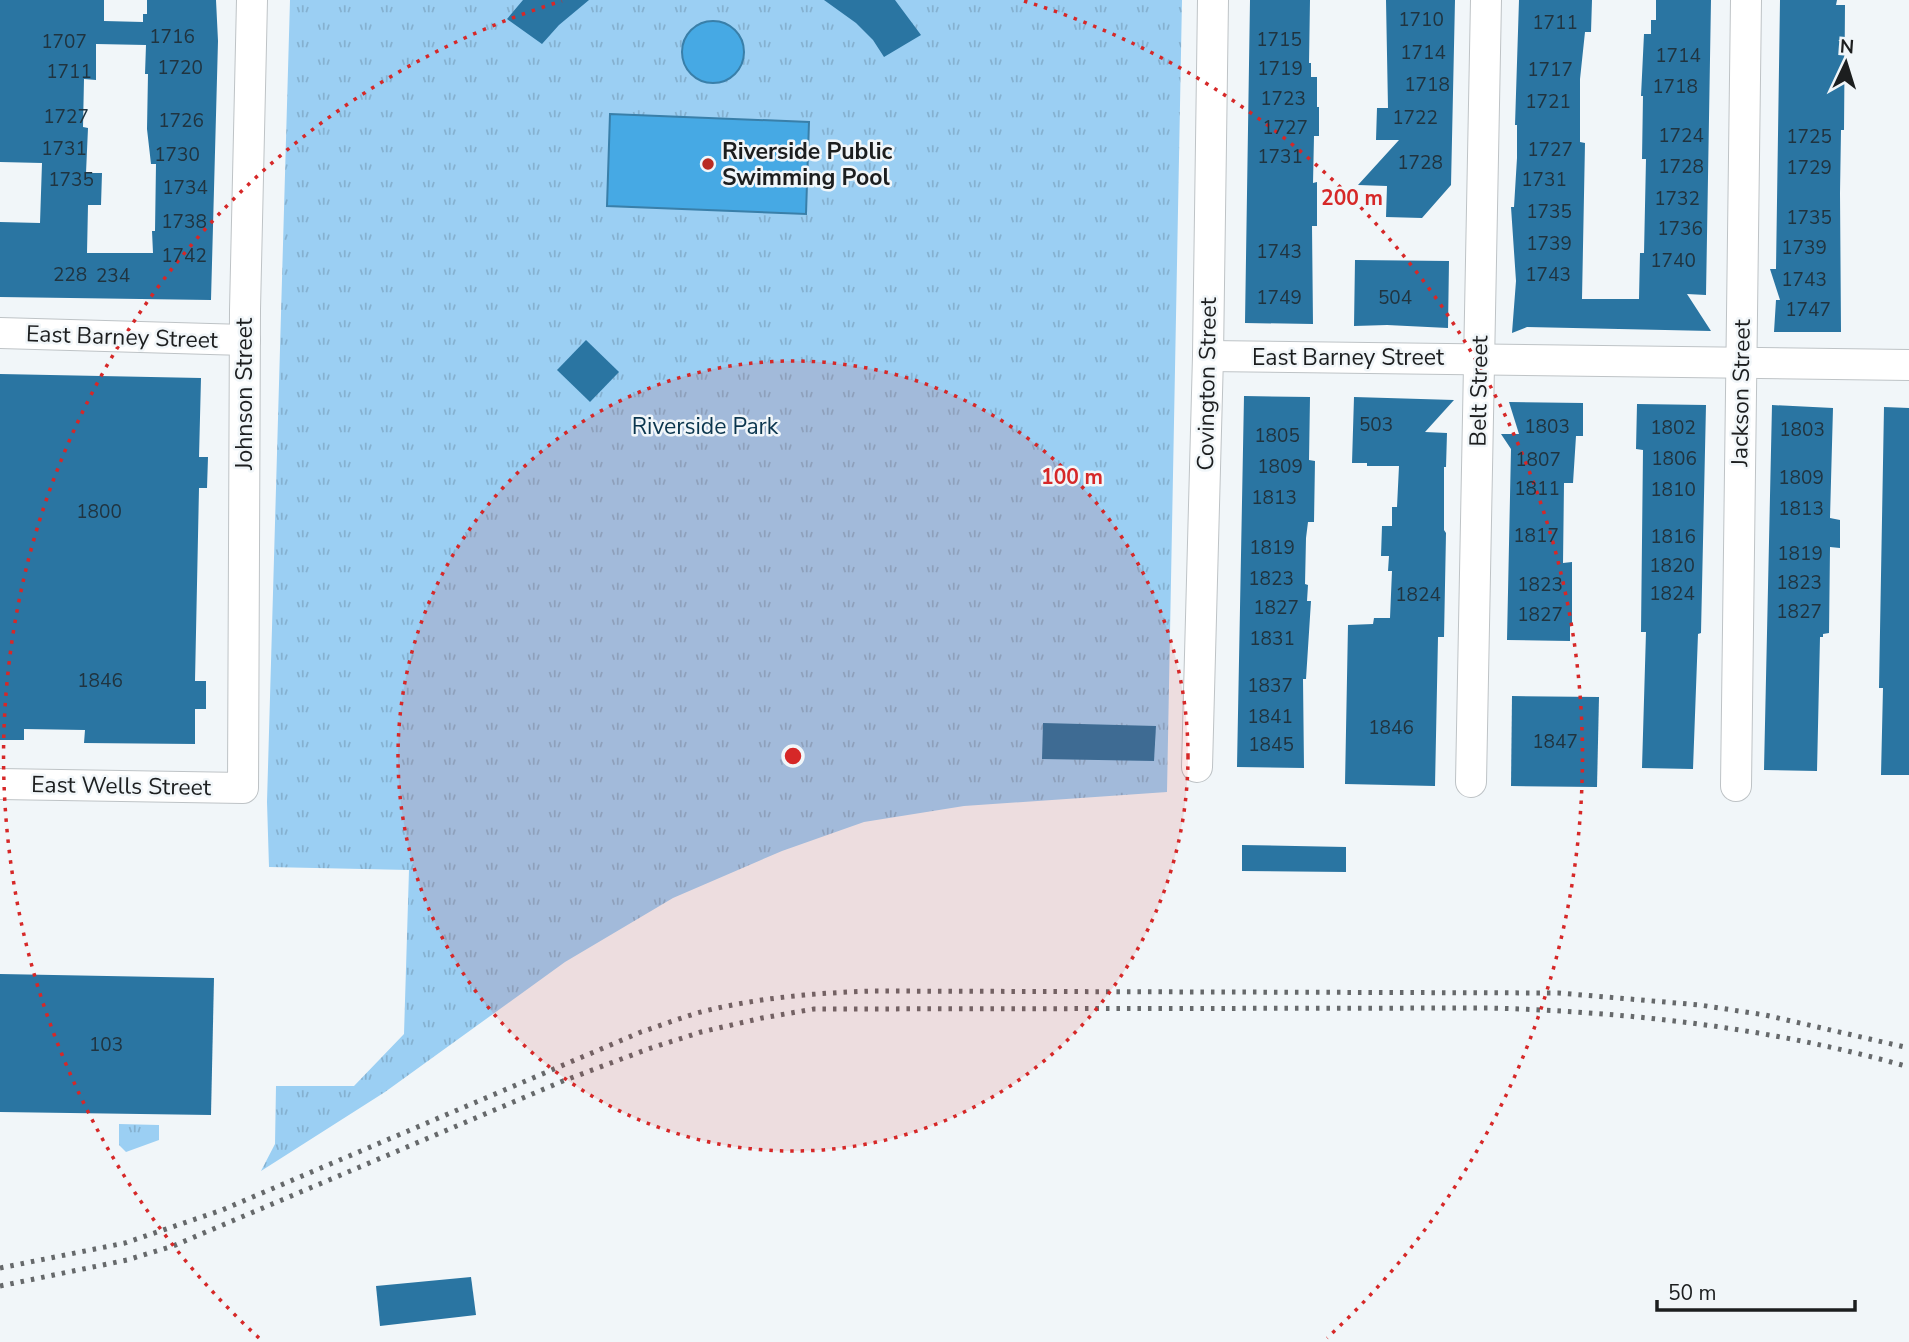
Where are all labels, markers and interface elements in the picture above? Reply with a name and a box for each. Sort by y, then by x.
house number: 1710 [1398,7,1444,33]
house number: 1711 [1532,10,1578,36]
house number: 1716 [149,24,195,50]
house number: 1715 [1256,27,1302,53]
north arrow [1811,28,1881,98]
house number: 1707 [41,29,87,55]
text: N [1839,34,1855,61]
house number: 1714 [1400,40,1446,66]
house number: 1714 [1655,43,1701,69]
house number: 1720 [157,55,203,81]
house number: 1719 [1257,56,1303,82]
house number: 1717 [1527,57,1573,83]
house number: 1711 [46,59,92,85]
house number: 1718 [1404,72,1450,98]
house number: 1718 [1652,74,1698,100]
house number: 1723 [1260,86,1306,112]
house number: 1721 [1525,89,1571,115]
house number: 1727 [43,104,89,130]
house number: 1722 [1392,105,1438,131]
house number: 1726 [158,108,204,134]
house number: 1727 [1262,115,1308,141]
house number: 1724 [1658,123,1704,149]
house number: 1725 [1786,124,1832,150]
house number: 1731 [41,136,87,162]
place label: Riverside Public Swimming Pool [722,136,893,193]
house number: 1727 [1527,137,1573,163]
house number: 1730 [154,142,200,168]
house number: 1731 [1257,144,1303,170]
house number: 1728 [1397,150,1443,176]
house number: 1728 [1658,154,1704,180]
house number: 1729 [1786,155,1832,181]
marker: Riverside Public Swimming Pool [700,156,716,172]
house number: 1735 [48,167,94,193]
house number: 1731 [1521,167,1567,193]
house number: 1734 [162,175,208,201]
text: 200 m [1321,184,1383,212]
house number: 1732 [1654,186,1700,212]
house number: 1735 [1526,199,1572,225]
house number: 1735 [1786,205,1832,231]
house number: 1738 [161,209,207,235]
house number: 1736 [1657,216,1703,242]
house number: 1739 [1526,231,1572,257]
house number: 1739 [1781,235,1827,261]
house number: 1743 [1256,239,1302,265]
house number: 1742 [161,243,207,269]
house number: 1740 [1650,248,1696,274]
house number: 228 [53,262,87,288]
house number: 1743 [1525,262,1571,288]
house number: 234 [96,263,130,289]
house number: 1743 [1781,267,1827,293]
house number: 1749 [1256,285,1302,311]
house number: 504 [1378,285,1412,311]
street label: Covington Street [1190,296,1224,471]
house number: 1747 [1785,297,1831,323]
street label: Johnson Street [229,317,260,471]
street label: East Barney Street [26,318,219,356]
street label: Jackson Street [1724,318,1758,468]
street label: Belt Street [1463,334,1495,447]
street label: East Barney Street [1252,342,1445,373]
park label: Riverside Park [632,411,779,442]
house number: 503 [1359,412,1393,438]
house number: 1803 [1524,414,1570,440]
house number: 1802 [1650,415,1696,441]
house number: 1803 [1779,417,1825,443]
house number: 1805 [1254,423,1300,449]
house number: 1806 [1651,446,1697,472]
house number: 1807 [1515,447,1561,473]
house number: 1809 [1257,454,1303,480]
text: 100 m [1041,463,1103,491]
house number: 1809 [1778,465,1824,491]
house number: 1811 [1514,476,1560,502]
house number: 1810 [1650,477,1696,503]
house number: 1813 [1251,485,1297,511]
house number: 1813 [1778,496,1824,522]
house number: 1800 [76,499,122,525]
house number: 1817 [1513,523,1559,549]
house number: 1816 [1650,524,1696,550]
house number: 1819 [1249,535,1295,561]
house number: 1819 [1777,541,1823,567]
house number: 1820 [1649,553,1695,579]
house number: 1823 [1248,566,1294,592]
house number: 1823 [1776,570,1822,596]
house number: 1823 [1517,572,1563,598]
house number: 1824 [1649,581,1695,607]
house number: 1824 [1395,582,1441,608]
house number: 1827 [1253,595,1299,621]
house number: 1827 [1776,599,1822,625]
house number: 1827 [1517,602,1563,628]
house number: 1831 [1249,626,1295,652]
house number: 1846 [77,668,123,694]
house number: 1837 [1247,673,1293,699]
house number: 1841 [1247,704,1293,730]
house number: 1846 [1368,715,1414,741]
house number: 1847 [1532,729,1578,755]
house number: 1845 [1248,732,1294,758]
centre of rings [781,744,805,768]
street label: East Wells Street [31,769,212,803]
house number: 103 [89,1032,123,1058]
scale bar [1657,1268,1855,1312]
text: 50 m [1668,1279,1717,1307]

